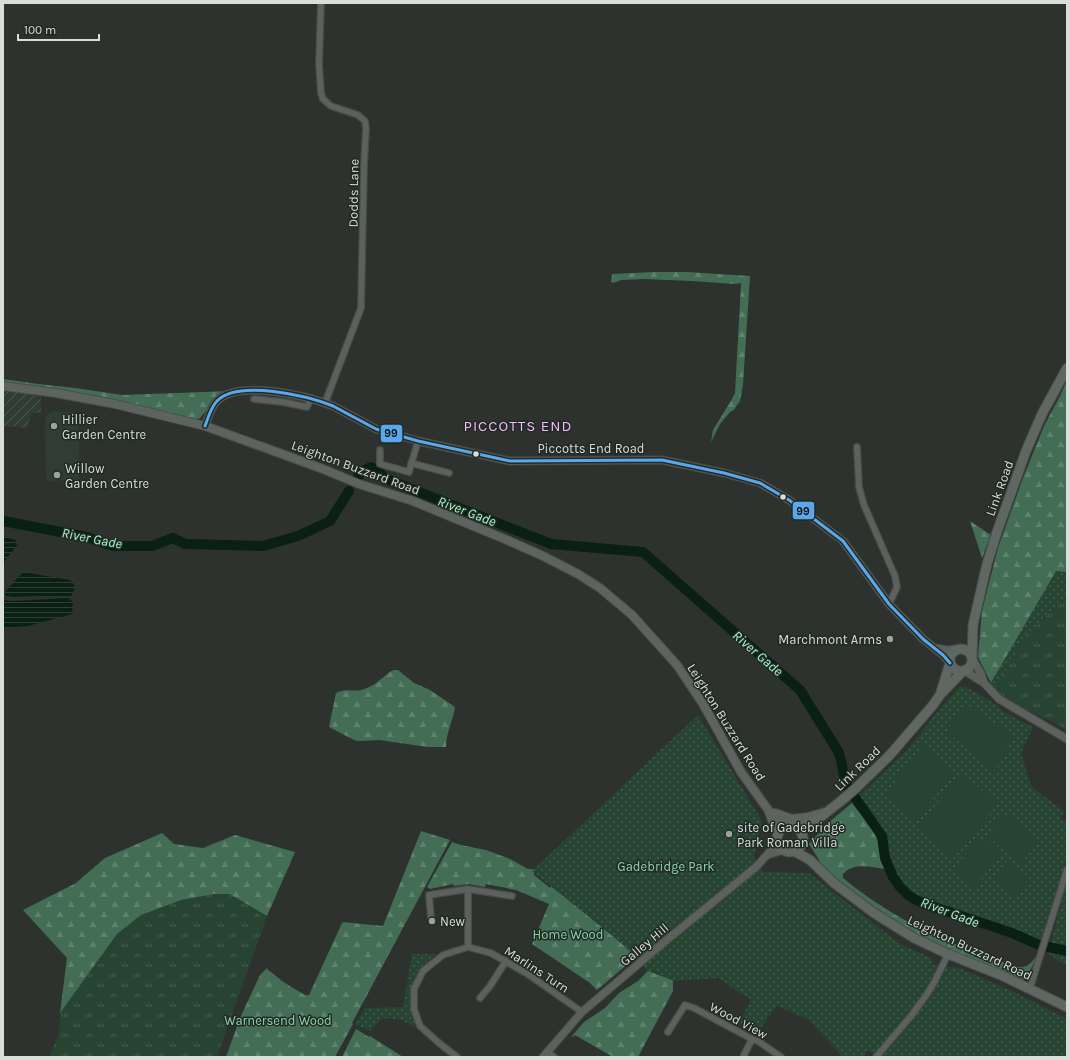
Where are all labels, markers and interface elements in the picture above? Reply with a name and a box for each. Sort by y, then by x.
scale bar [18,16,99,42]
text: 100 m [24,23,56,37]
street label: Dodds Lane [345,158,362,228]
place label: Hillier Garden Centre [62,412,147,442]
district label: PICCOTTS END [464,417,572,435]
marker: Hillier Garden Centre [49,421,59,431]
line badge: 99 [380,424,403,443]
text: 99 [384,427,398,440]
street label: Leighton Buzzard Road [290,437,422,498]
street label: Piccotts End Road [537,441,645,456]
unlabelled marker [471,449,481,459]
street label: Link Road [982,458,1016,518]
place label: Willow Garden Centre [65,461,150,491]
marker: Willow Garden Centre [52,470,62,480]
unlabelled marker [778,492,788,502]
water label: River Gade [435,493,499,531]
line badge: 99 [792,501,815,520]
text: 99 [796,505,810,518]
water label: River Gade [60,524,124,553]
water label: River Gade [729,627,787,680]
place label: Marchmont Arms [778,632,882,647]
marker: Marchmont Arms [885,634,895,644]
street label: Leighton Buzzard Road [684,661,769,784]
street label: Link Road [831,743,883,794]
place label: site of Gadebridge Park Roman Villa [737,820,845,850]
marker: site of Gadebridge Park Roman Villa [724,829,734,839]
park label: Gadebridge Park [617,859,715,874]
water label: River Gade [918,894,982,932]
street label: Leighton Buzzard Road [905,912,1034,983]
place label: New [440,914,466,929]
marker: New [427,916,437,926]
street label: Galley Hill [617,920,672,969]
park label: Home Wood [533,927,603,942]
street label: Marlins Turn [502,943,572,996]
street label: Wood View [707,999,771,1042]
park label: Warnersend Wood [224,1013,332,1028]

